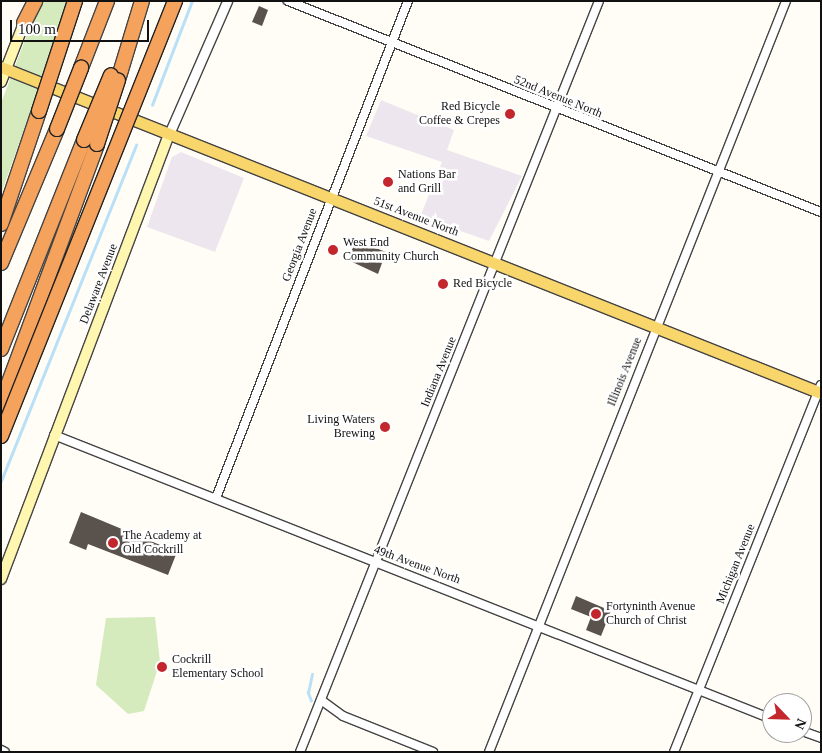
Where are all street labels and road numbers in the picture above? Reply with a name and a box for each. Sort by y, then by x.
street label: 52nd Avenue North [512,73,604,121]
street label: 51st Avenue North [371,194,461,240]
street label: Georgia Avenue [279,206,321,284]
street label: Delaware Avenue [77,242,121,326]
street label: Indiana Avenue [418,334,460,410]
street label: Illinois Avenue [605,335,645,409]
street label: Michigan Avenue [713,522,759,606]
street label: 49th Avenue North [371,543,463,587]

